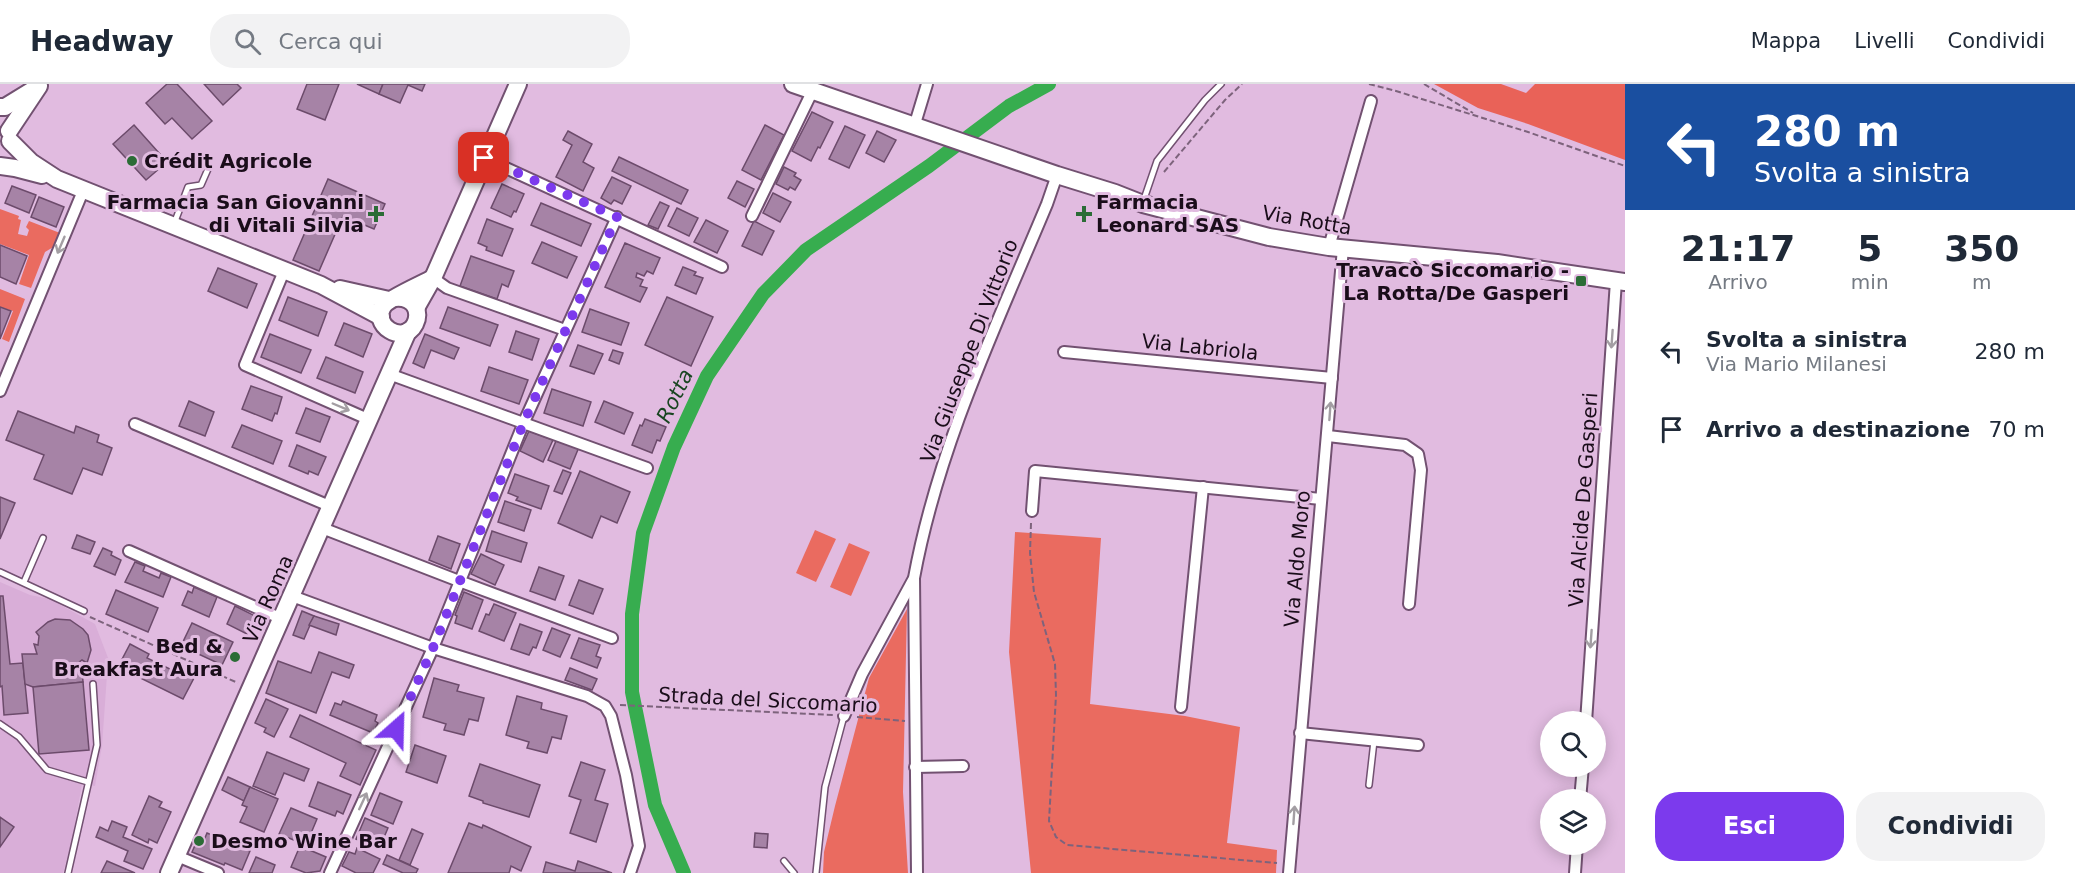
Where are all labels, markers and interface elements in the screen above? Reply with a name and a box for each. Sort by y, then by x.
search box [210,14,630,68]
text: Headway [30,25,174,58]
icon: search [231,25,264,58]
text: Cerca qui [279,29,383,54]
text: Mappa [1751,29,1821,53]
text: Livelli [1854,29,1915,53]
text: Condividi [1948,29,2045,53]
text: 280 m [1754,107,1900,156]
icon: left [1655,108,1733,186]
pin [458,132,509,183]
icon: arrive [467,141,500,174]
place label: Crédit Agricole [144,149,312,173]
marker: Crédit Agricole [125,154,139,168]
text: Svolta a sinistra [1754,157,1970,188]
place label: Farmacia San Giovanni di Vitali Silvia [107,190,364,237]
place label: Farmacia Leonard SAS [1096,190,1239,237]
street label: Via Rotta [1260,200,1354,240]
marker: Farmacia San Giovanni di Vitali Silvia [369,207,383,221]
marker: Farmacia Leonard SAS [1077,207,1091,221]
text: 21:17 [1681,228,1795,269]
text: 5 [1857,228,1882,269]
text: 350 [1944,228,2019,269]
one-way arrow [55,235,66,253]
street label: Via Giuseppe Di Vittorio [915,236,1023,466]
place label: Travacò Siccomario - La Rotta/De Gasperi [1336,258,1569,305]
text: Arrivo [1708,270,1768,294]
text: min [1851,270,1889,294]
text: m [1972,270,1992,294]
marker: Travacò Siccomario - La Rotta/De Gasperi [1574,274,1588,288]
text: Svolta a sinistra [1706,327,1908,352]
street label: Via Labriola [1140,329,1260,365]
one-way arrow [1606,329,1617,349]
icon: left [1655,335,1688,368]
text: 280 m [1975,339,2045,364]
text: Via Mario Milanesi [1706,352,1887,376]
water label: Rotta [652,365,698,427]
street label: Via Alcide De Gasperi [1564,392,1602,608]
one-way arrow [332,402,350,414]
one-way arrow [1324,402,1335,422]
icon: arrive [1655,413,1688,446]
text: Arrivo a destinazione [1706,417,1970,442]
text: 70 m [1989,417,2045,442]
street label: Via Aldo Moro [1279,489,1315,629]
street label: Via Roma [238,551,298,647]
one-way arrow [1586,628,1597,648]
place label: Bed & Breakfast Aura [54,634,223,681]
marker: Bed & Breakfast Aura [228,650,242,664]
street label: Strada del Siccomario [658,682,878,718]
position arrow [364,697,428,761]
map controls [1540,711,1606,855]
button: search [1540,711,1606,777]
button: layers [1540,789,1606,855]
one-way arrow [357,792,369,810]
button: Esci [1655,792,1844,861]
button: Condividi [1856,792,2045,861]
one-way arrow [1288,805,1299,825]
place label: Desmo Wine Bar [211,829,397,853]
marker: Desmo Wine Bar [192,834,206,848]

